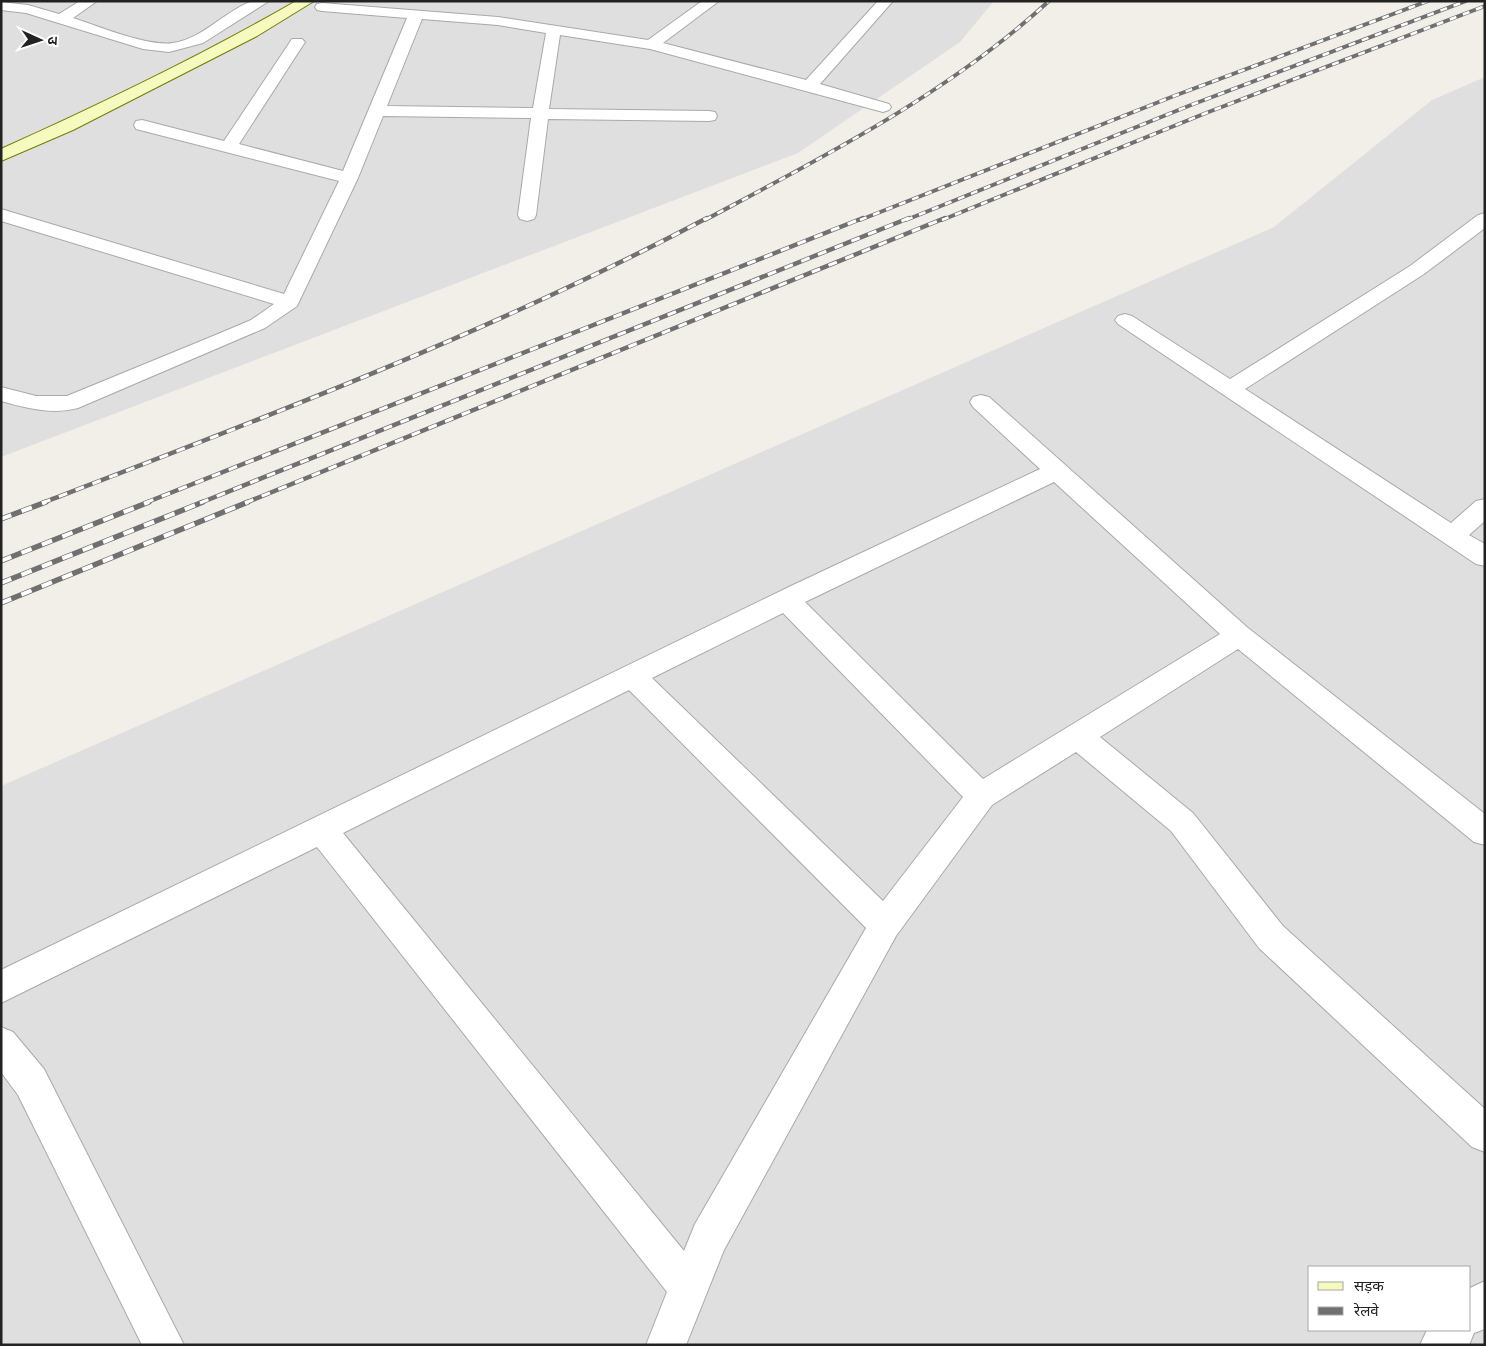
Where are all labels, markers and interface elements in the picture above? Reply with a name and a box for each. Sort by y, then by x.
north arrow [15,15,65,65]
text: उ [44,36,62,46]
legend [1308,1266,1471,1331]
text: सड़क [1354,1276,1384,1296]
text: रेलवे [1353,1301,1379,1321]

